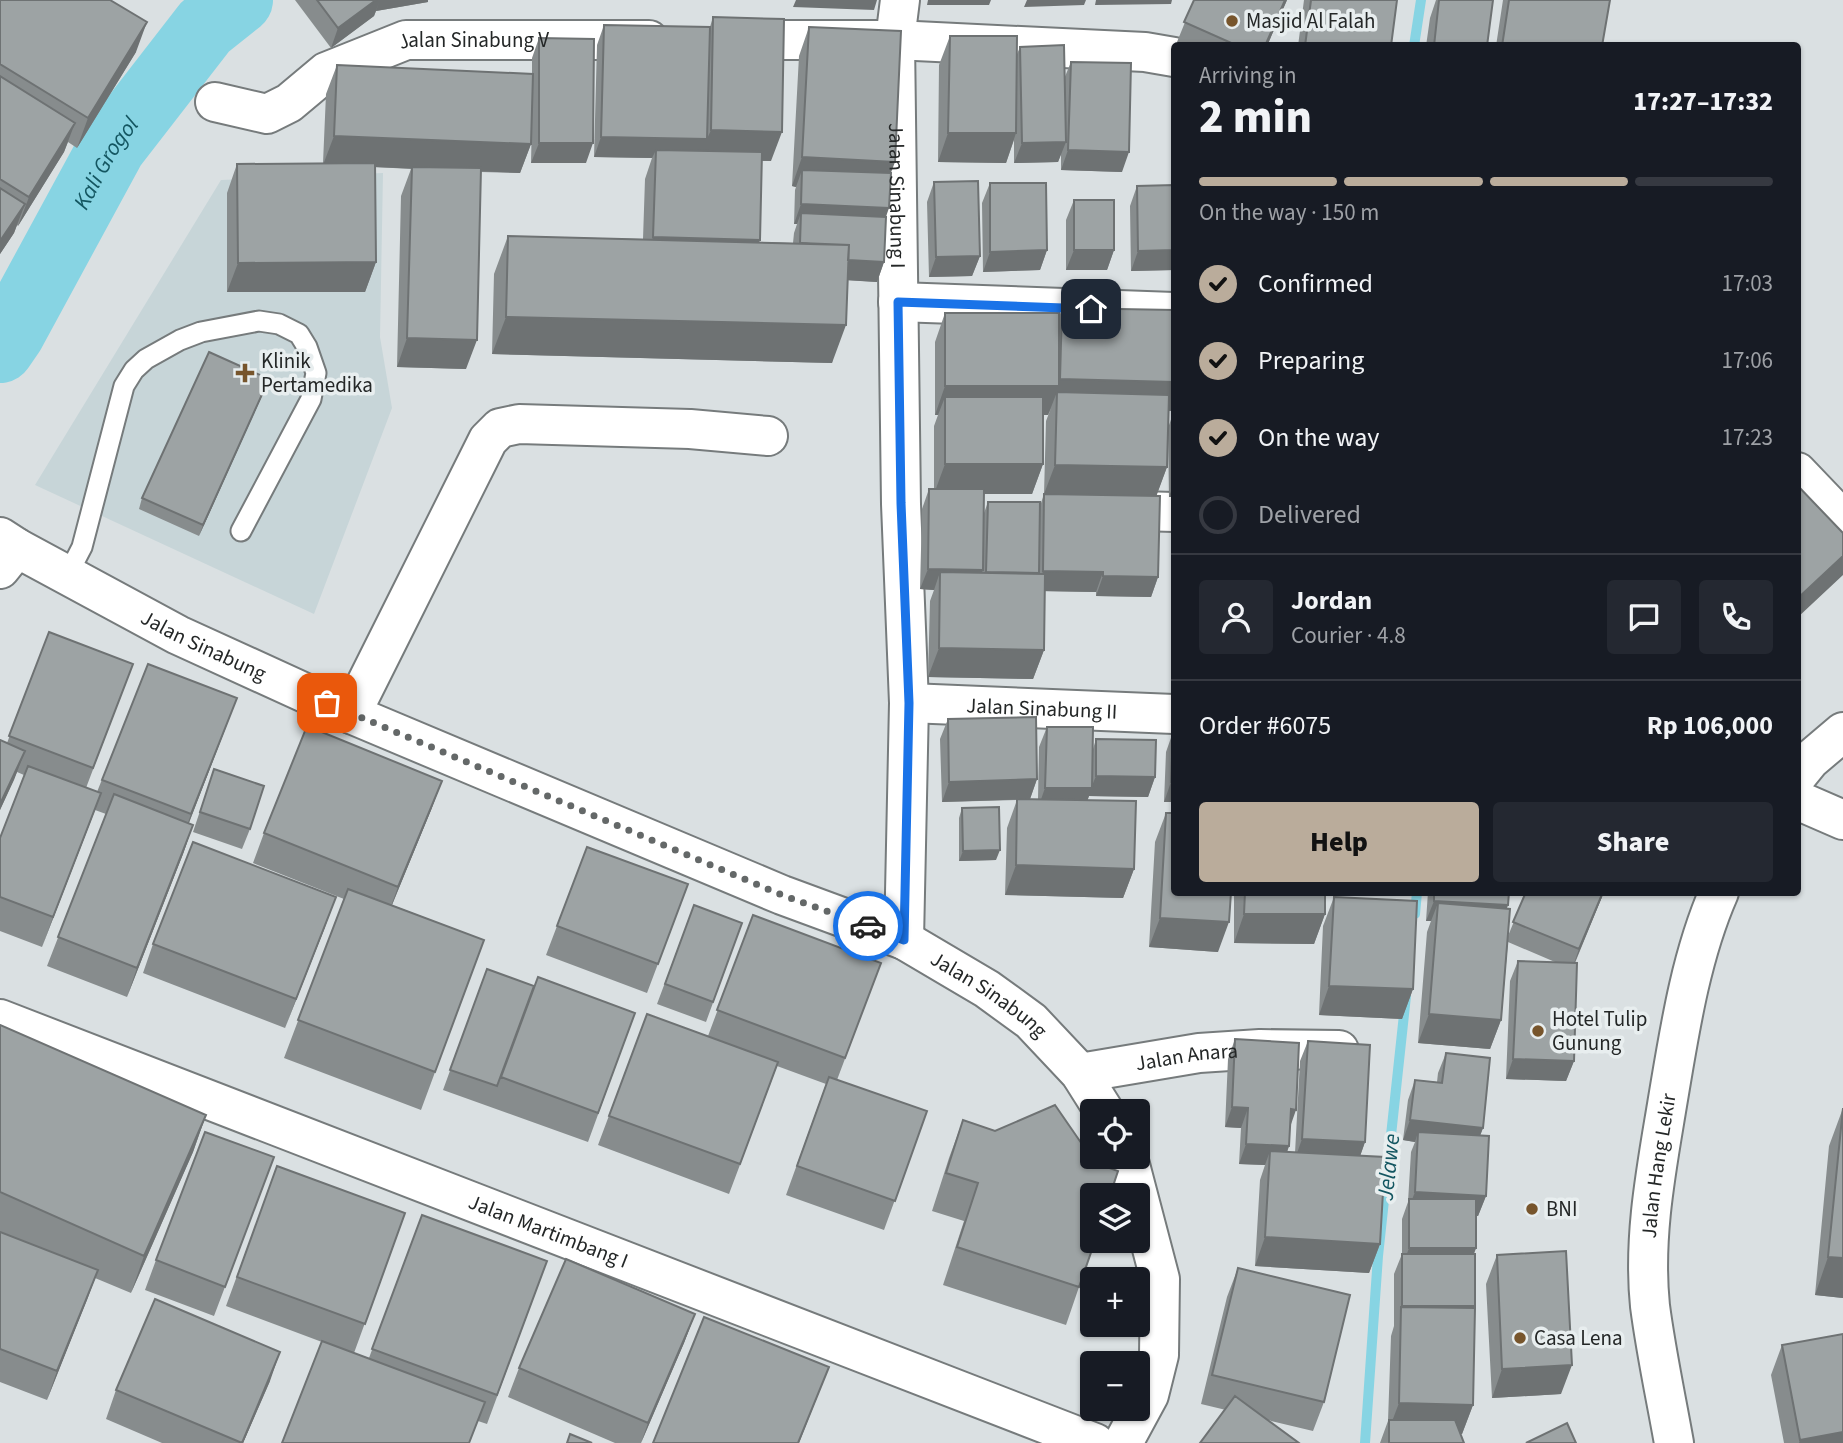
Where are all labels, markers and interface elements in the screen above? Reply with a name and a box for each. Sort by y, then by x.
place label: Masjid Al Falah [1246,6,1375,36]
marker: Masjid Al Falah [1224,13,1240,29]
street label: Jalan Sinabung V [393,25,549,57]
text: Arriving in [1199,59,1297,92]
text: 17:27–17:32 [1633,83,1773,120]
text: 2 min [1199,85,1312,150]
water label: Kali Grogol [65,110,147,216]
street label: Jalan Sinabung I [881,123,913,269]
text: On the way · 150 m [1199,196,1379,229]
icon: check [1199,265,1237,303]
text: Confirmed [1258,265,1373,302]
text: 17:03 [1722,267,1773,300]
pin [1061,279,1121,339]
icon: home [1072,290,1110,328]
icon: check [1199,342,1237,380]
text: Preparing [1258,342,1364,379]
text: 17:06 [1722,344,1773,377]
place label: Klinik Pertamedika [261,346,373,400]
marker: Klinik Pertamedika [235,363,255,383]
icon: check [1199,419,1237,457]
text: On the way [1258,419,1379,456]
text: 17:23 [1722,421,1773,454]
text: Delivered [1258,496,1361,533]
button: person [1199,580,1273,654]
button: chat [1607,580,1681,654]
button: phone [1699,580,1773,654]
text: Jordan [1291,582,1372,619]
street label: Jalan Sinabung [135,603,272,689]
text: Courier · 4.8 [1291,619,1406,652]
pin [297,673,357,733]
icon: bag [308,684,346,722]
street label: Jalan Sinabung II [966,690,1118,727]
text: Order #6075 [1199,707,1331,744]
text: Rp 106,000 [1647,707,1773,744]
button: Help [1199,802,1479,882]
button: Share [1493,802,1773,882]
courier [833,891,903,961]
icon: car [849,907,887,945]
street label: Jalan Sinabung [925,944,1055,1045]
place label: Hotel Tulip Gunung [1552,1004,1647,1058]
marker: Hotel Tulip Gunung [1530,1023,1546,1039]
street label: Jalan Anara [1133,1035,1239,1078]
street label: Jalan Hang Lekir [1634,1090,1684,1239]
map controls [1080,1099,1150,1421]
button: locate [1080,1099,1150,1169]
water label: Jelawe [1368,1132,1408,1203]
button: layers [1080,1183,1150,1253]
street label: Jalan Martimbang I [464,1187,633,1276]
place label: BNI [1546,1194,1577,1224]
marker: BNI [1524,1201,1540,1217]
button: + [1080,1267,1150,1337]
place label: Casa Lena [1534,1323,1623,1353]
marker: Casa Lena [1512,1330,1528,1346]
button: − [1080,1351,1150,1421]

